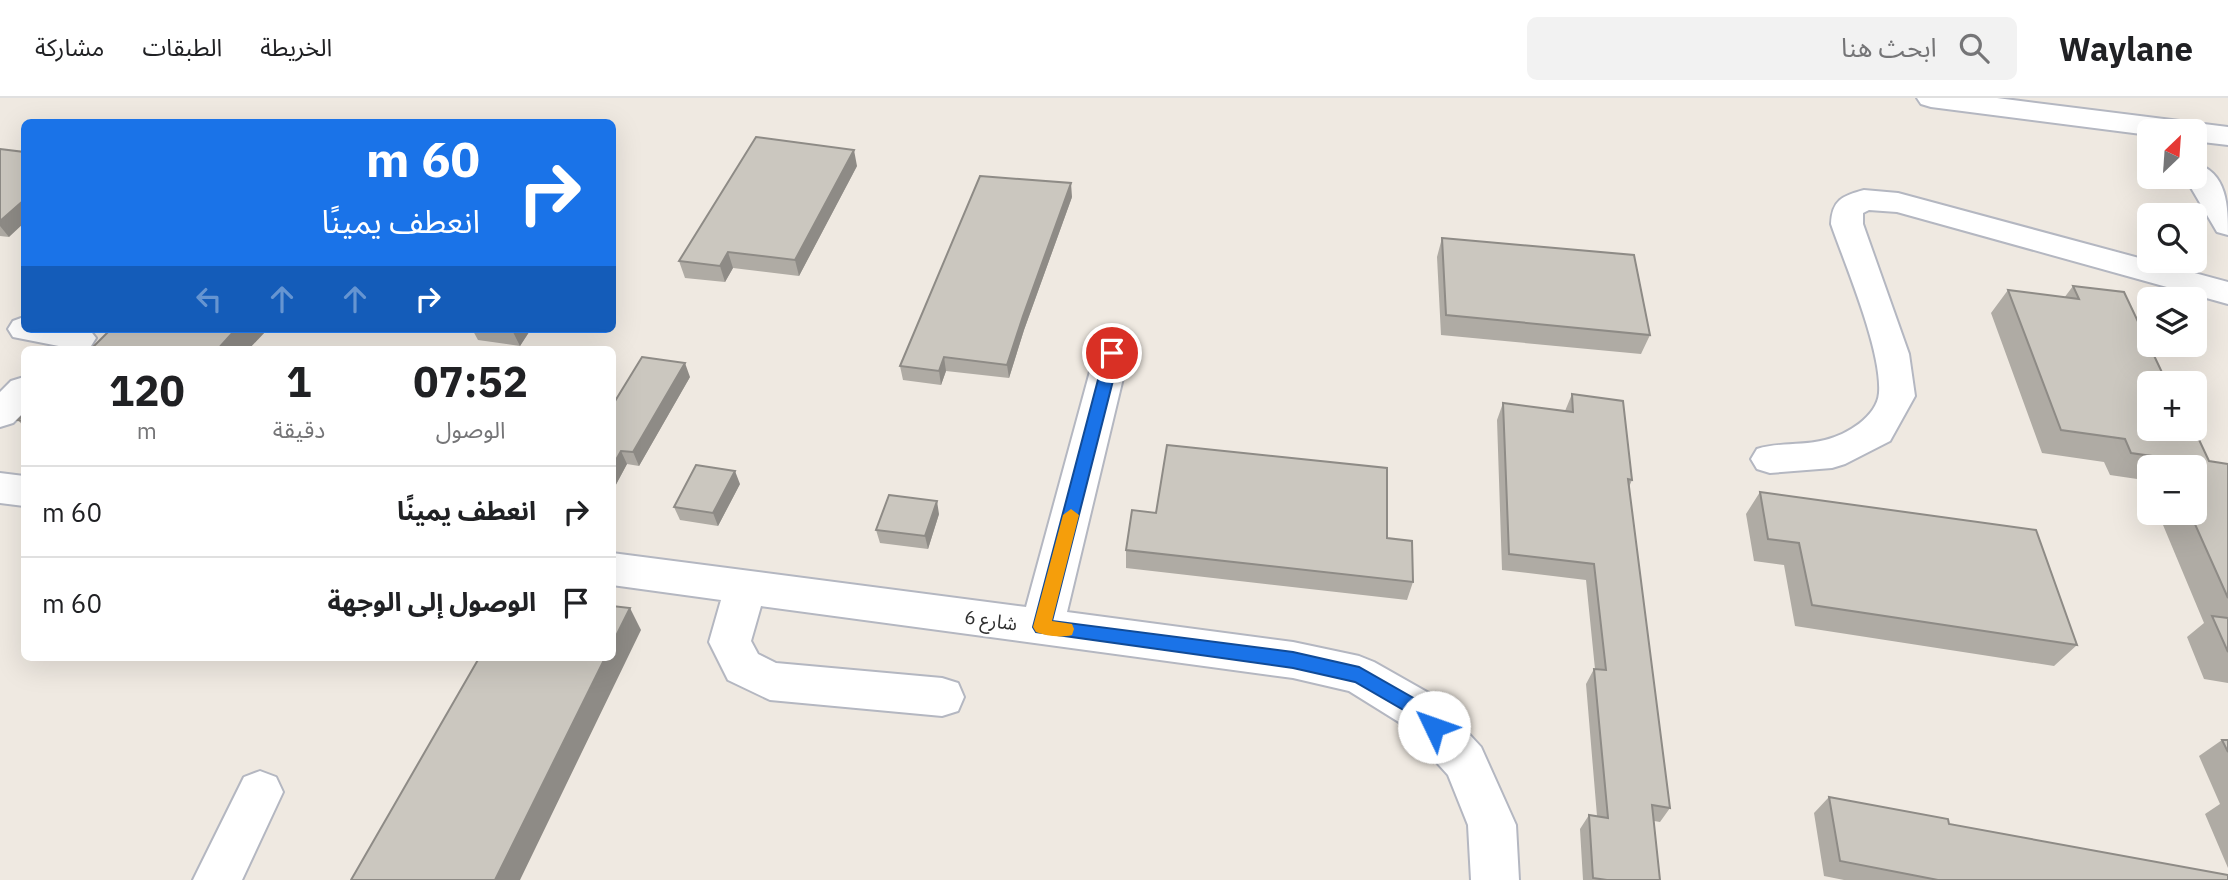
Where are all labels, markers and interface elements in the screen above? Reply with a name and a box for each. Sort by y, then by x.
search box [1527,17,2017,80]
text: Waylane [2059,27,2193,70]
icon: search [1955,29,1993,67]
text: ابحث هنا [1841,30,1937,64]
text: مشاركة [35,31,104,63]
text: الطبقات [142,31,222,63]
text: الخريطة [260,31,332,63]
north arrow [2137,119,2207,189]
map controls [2137,119,2207,525]
text: 60 m [366,127,480,190]
icon: right [504,147,595,238]
text: انعطف يمينًا [321,200,480,242]
button: search [2137,203,2207,273]
icon: left [190,280,228,318]
icon: ahead [263,280,301,318]
icon: ahead [336,280,374,318]
icon: right [409,280,447,318]
button: layers [2137,287,2207,357]
pin [1082,323,1142,383]
icon: arrive [1093,334,1131,372]
text: 1 [286,354,312,409]
text: 07:52 [413,354,528,409]
text: 120 [109,363,185,418]
button: + [2137,371,2207,441]
text: دقيقة [273,414,325,444]
text: الوصول [436,414,506,444]
text: m [137,415,157,445]
button: − [2137,455,2207,525]
text: انعطف يمينًا [397,493,536,527]
icon: right [557,493,595,531]
text: 60 m [42,495,102,529]
text: الوصول إلى الوجهة [327,584,536,618]
icon: arrive [557,584,595,622]
text: 60 m [42,586,102,620]
street label: شارع 6 [963,604,1019,638]
position arrow [1397,690,1471,764]

